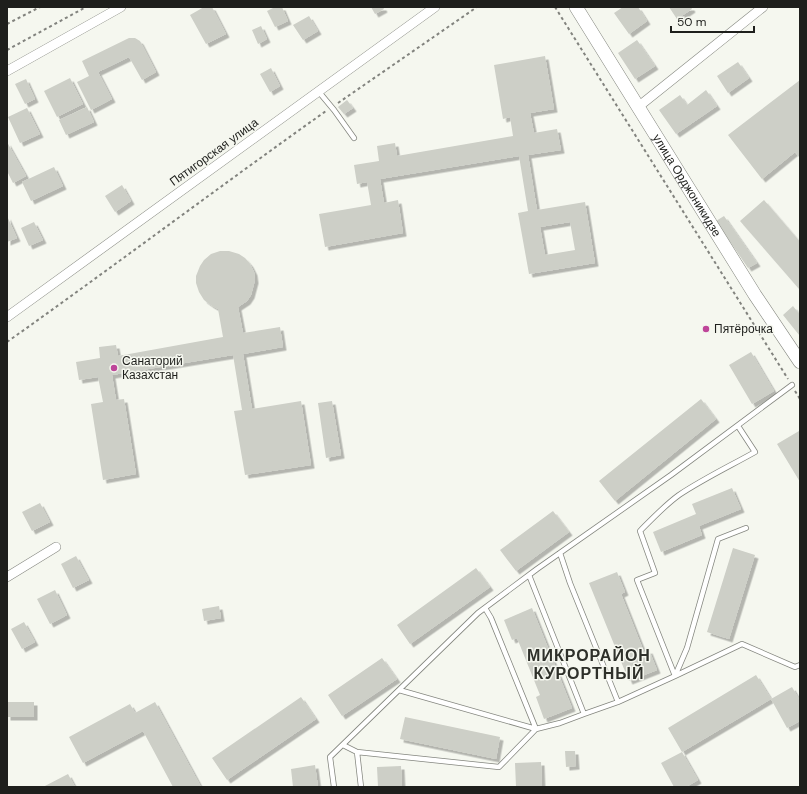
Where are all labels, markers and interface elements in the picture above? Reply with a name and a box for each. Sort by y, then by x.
scale bar [671,8,754,34]
text: 50 m [677,14,706,30]
street label: Пятигорская улица [167,114,262,190]
street label: улица Орджоникидзе [649,131,725,240]
place label: Пятёрочка [714,321,773,337]
marker: Пятёрочка [701,324,711,334]
place label: Санаторий Казахстан [122,353,183,383]
marker: Санаторий Казахстан [109,363,119,373]
district label: МИКРОРАЙОН КУРОРТНЫЙ [527,645,651,684]

